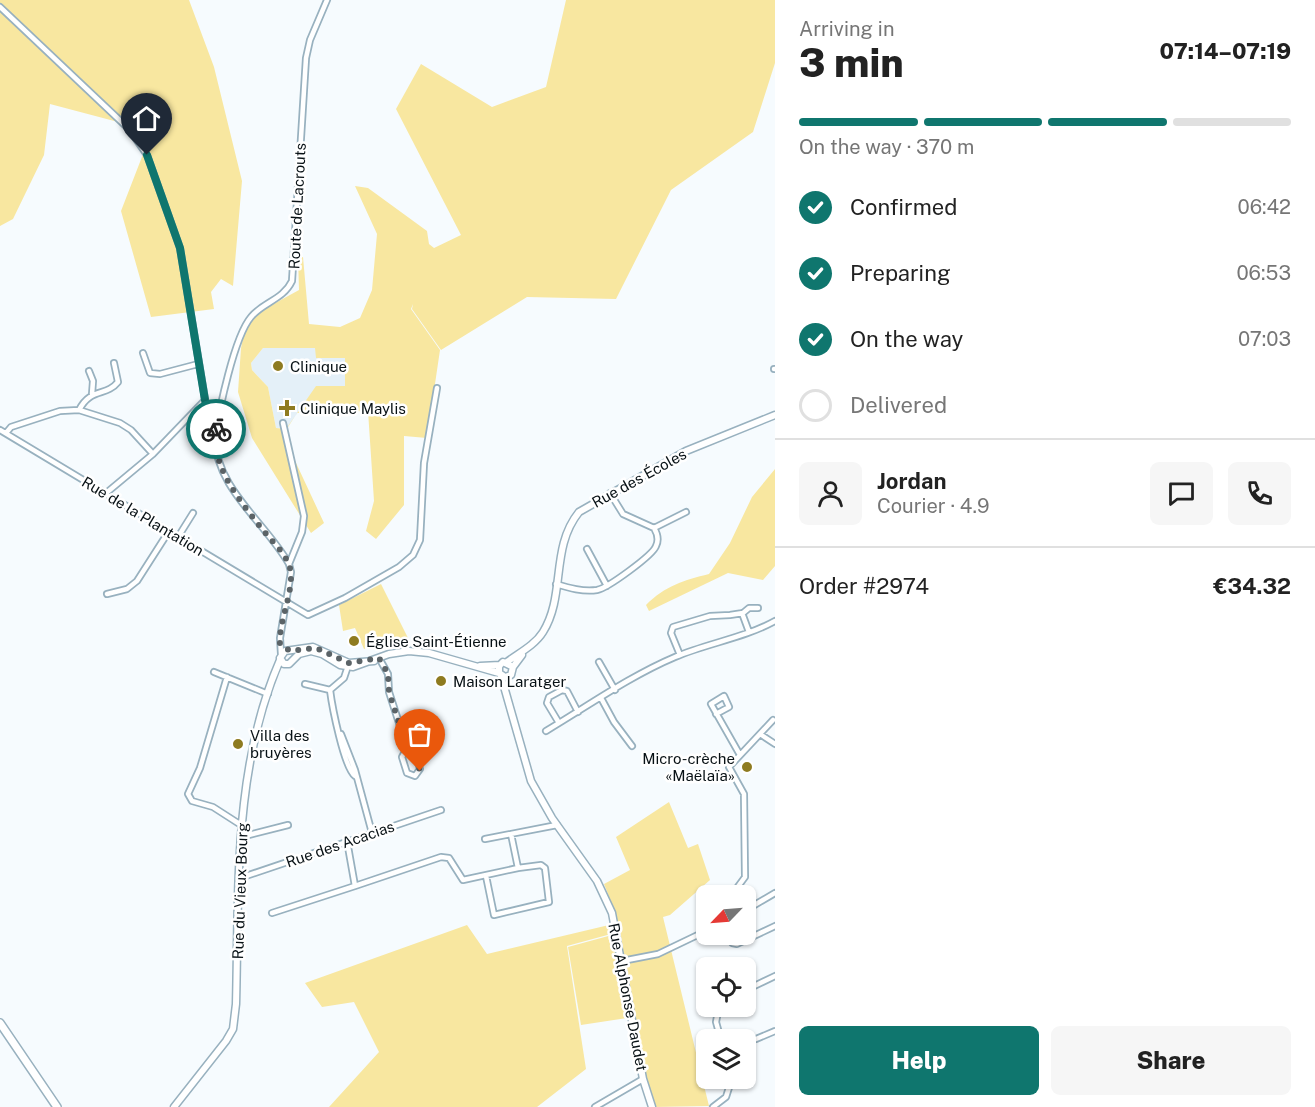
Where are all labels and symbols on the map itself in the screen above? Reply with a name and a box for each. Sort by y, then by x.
pin [121,93,172,155]
street label: Route de Lacrouts [285,142,309,270]
place label: Clinique [290,358,347,375]
marker: Clinique [271,359,285,373]
courier [186,399,246,459]
marker: Clinique Maylis [278,399,296,417]
place label: Clinique Maylis [300,400,406,417]
street label: Rue des Écoles [589,445,689,511]
street label: Rue de la Plantation [79,473,207,559]
place label: Église Saint-Étienne [366,633,507,650]
marker: Église Saint-Étienne [347,634,361,648]
place label: Maison Laratger [453,673,566,690]
marker: Maison Laratger [434,674,448,688]
pin [394,709,445,771]
place label: Villa des bruyères [250,727,312,761]
marker: Villa des bruyères [231,737,245,751]
place label: Micro-crèche «Maëlaïa» [642,750,735,784]
marker: Micro-crèche «Maëlaïa» [740,760,754,774]
street label: Rue des Acacias [284,817,396,871]
street label: Rue du Vieux Bourg [229,822,251,960]
north arrow [696,885,756,945]
street label: Rue Alphonse Daudet [605,922,651,1073]

